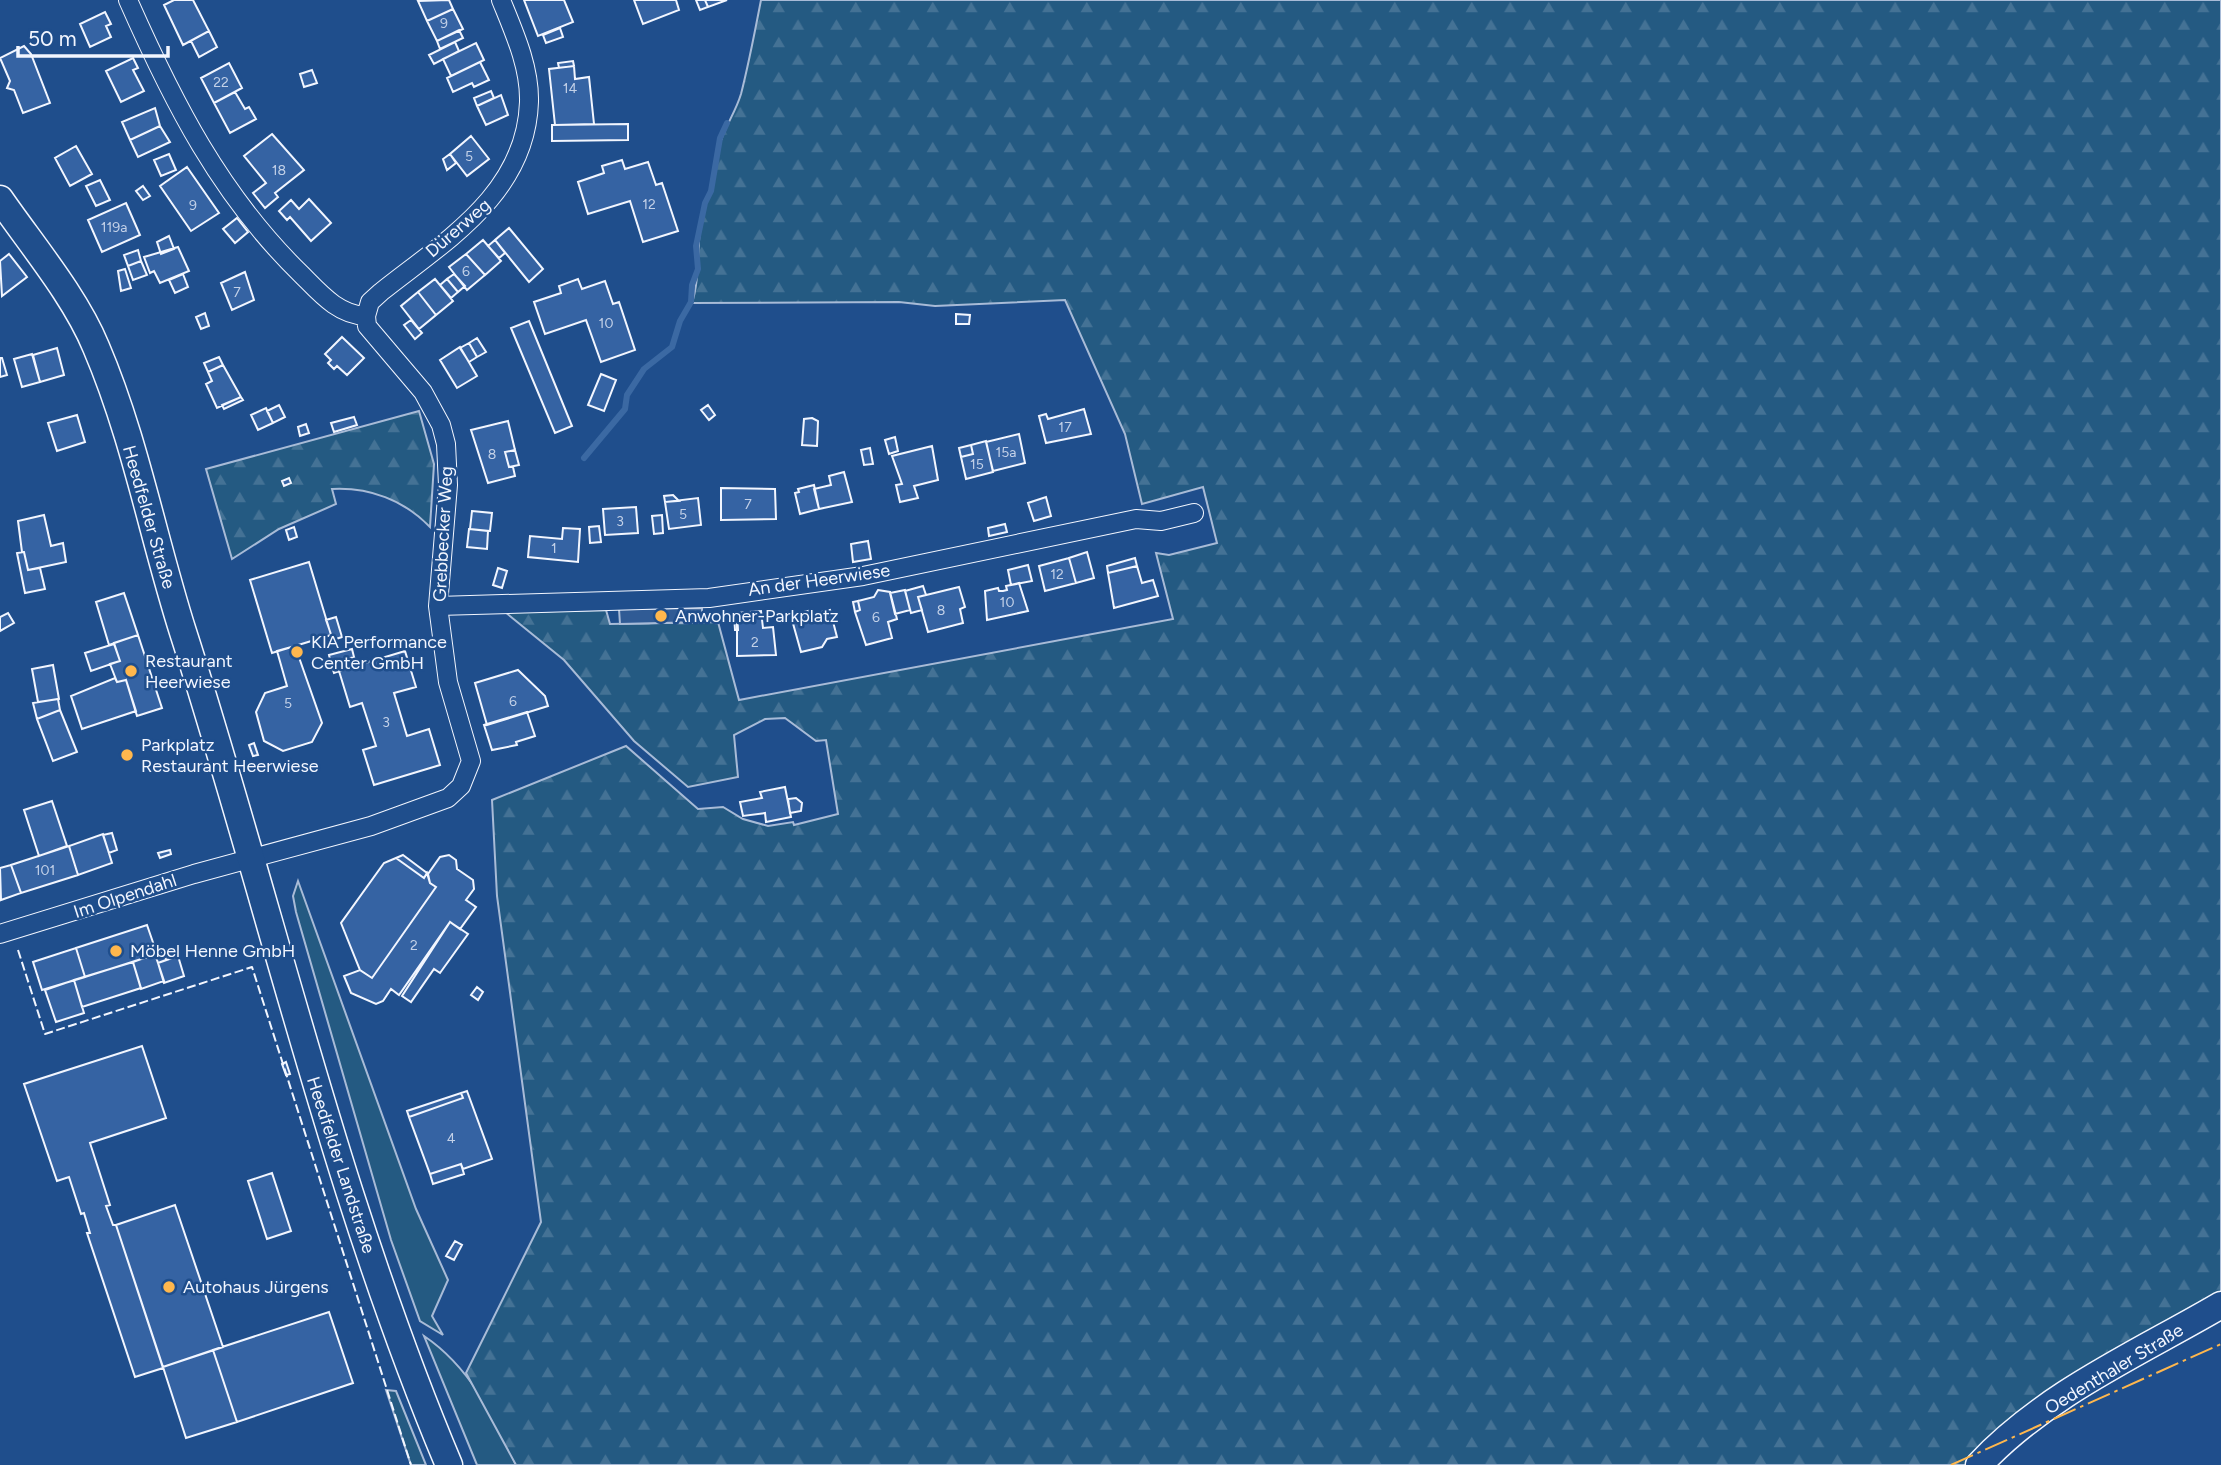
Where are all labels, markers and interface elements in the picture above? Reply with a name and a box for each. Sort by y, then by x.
scale bar [18,14,168,58]
house number: 9 [440,15,448,32]
text: 50 m [28,26,77,51]
house number: 22 [213,74,229,91]
house number: 14 [563,80,578,97]
house number: 5 [465,148,473,165]
house number: 18 [272,162,286,179]
street label: Dürerweg [421,194,495,262]
house number: 12 [642,196,656,213]
house number: 9 [189,197,197,214]
house number: 119a [101,219,127,236]
house number: 6 [462,263,470,280]
house number: 7 [233,284,241,301]
house number: 10 [599,315,613,332]
house number: 17 [1058,419,1072,436]
street label: Heedfelder Straße [118,443,180,591]
house number: 15a [996,444,1016,461]
house number: 8 [488,446,496,463]
house number: 15 [970,456,984,473]
street label: Grebbecker Weg [428,465,458,603]
house number: 7 [744,496,752,513]
house number: 5 [679,506,687,523]
house number: 3 [616,513,624,530]
house number: 1 [551,540,557,557]
street label: An der Heerwiese [747,559,892,601]
house number: 12 [1050,566,1064,583]
house number: 10 [1000,594,1014,611]
house number: 8 [937,602,945,619]
place label: Anwohner-Parkplatz [675,605,839,627]
marker: Anwohner-Parkplatz [653,608,669,624]
house number: 6 [872,609,880,626]
place label: KIA Performance Center GmbH [311,631,447,674]
house number: 2 [751,634,759,651]
marker: KIA Performance Center GmbH [289,644,305,660]
place label: Restaurant Heerwiese [145,650,233,693]
marker: Restaurant Heerwiese [123,663,139,679]
house number: 6 [509,693,517,710]
house number: 5 [284,695,292,712]
house number: 3 [382,714,390,731]
place label: Parkplatz Restaurant Heerwiese [141,734,319,777]
marker: Parkplatz Restaurant Heerwiese [119,747,135,763]
house number: 101 [35,862,55,879]
street label: Im Olpendahl [71,869,179,923]
house number: 2 [410,937,418,954]
place label: Möbel Henne GmbH [130,940,295,962]
marker: Möbel Henne GmbH [108,943,124,959]
street label: Heedfelder Landstraße [302,1074,380,1256]
house number: 4 [447,1130,456,1147]
place label: Autohaus Jürgens [183,1276,329,1298]
marker: Autohaus Jürgens [161,1279,177,1295]
street label: Oedenthaler Straße [2041,1319,2187,1419]

